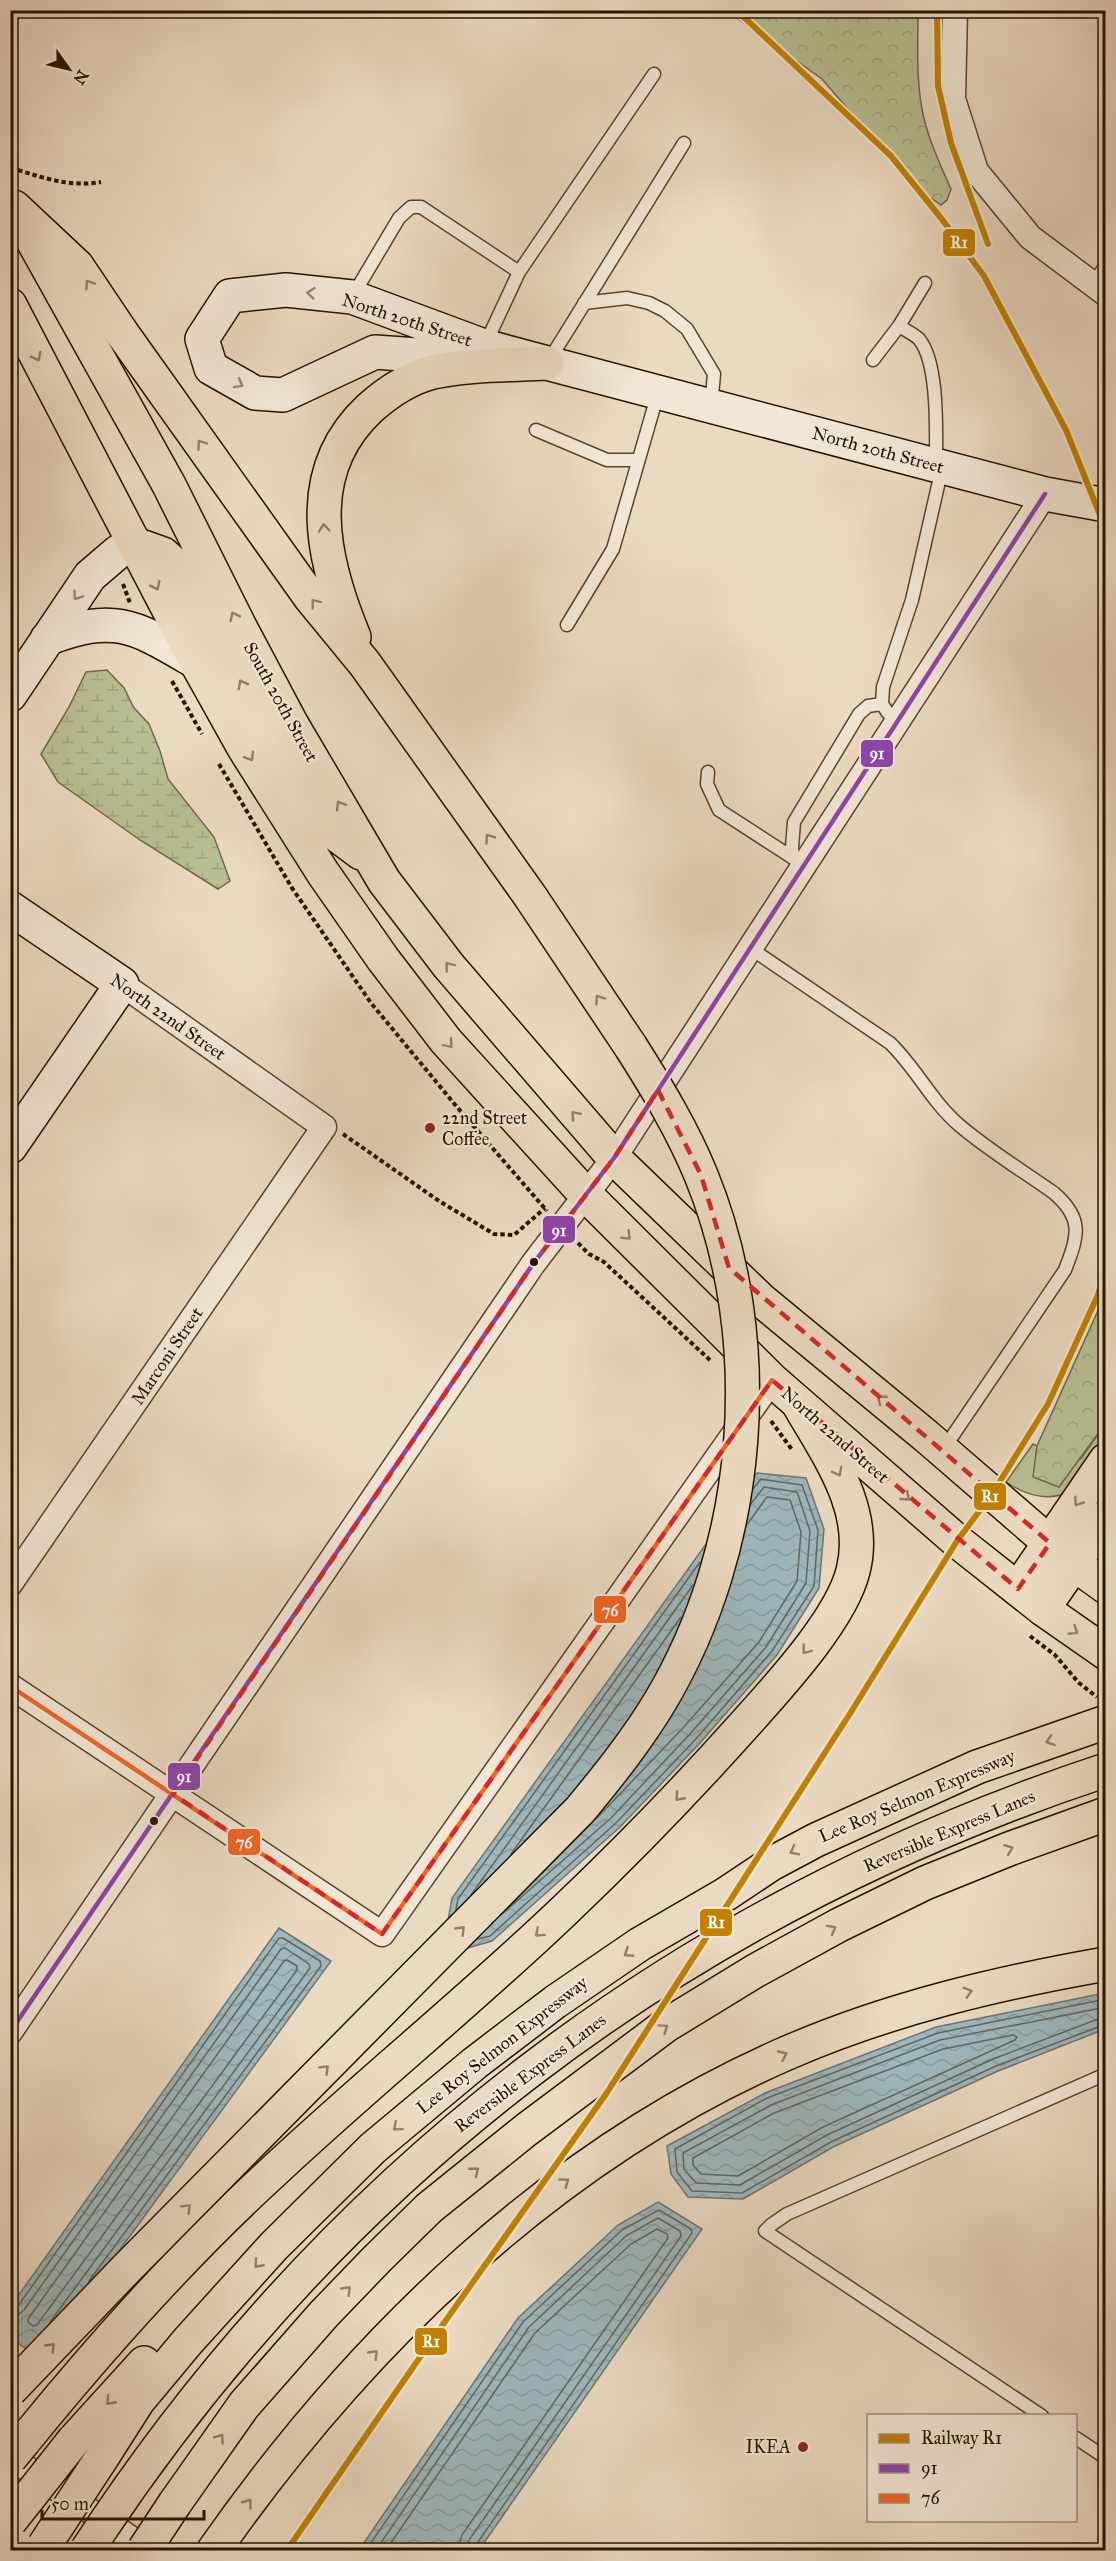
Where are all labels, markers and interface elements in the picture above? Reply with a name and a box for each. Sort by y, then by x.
north arrow [39,39,99,99]
text: N [69,66,93,88]
line badge: R1 [942,228,976,257]
text: R1 [950,233,968,252]
one-way arrow [86,280,97,291]
one-way arrow [307,287,316,300]
street label: North 20th Street [339,289,475,352]
one-way arrow [30,350,42,361]
one-way arrow [233,376,243,388]
street label: North 20th Street [810,422,947,478]
one-way arrow [197,440,208,451]
one-way arrow [318,524,331,533]
one-way arrow [149,579,161,590]
one-way arrow [73,589,84,600]
one-way arrow [311,598,322,609]
one-way arrow [230,612,242,623]
street label: South 20th Street [239,638,323,766]
one-way arrow [238,679,249,690]
line badge: 91 [860,739,894,768]
text: 91 [870,744,885,764]
one-way arrow [242,751,254,761]
one-way arrow [335,801,347,811]
one-way arrow [485,833,496,844]
one-way arrow [445,962,456,973]
street label: North 22nd Street [106,969,231,1065]
one-way arrow [595,994,606,1005]
one-way arrow [441,1037,452,1048]
place label: 22nd Street Coffee [442,1107,528,1150]
one-way arrow [571,1111,582,1121]
marker: 22nd Street Coffee [423,1121,437,1135]
line badge: 91 [542,1215,576,1244]
text: 91 [552,1221,567,1241]
one-way arrow [620,1229,631,1239]
unlabelled marker [528,1256,540,1268]
street label: Marconi Street [126,1303,208,1409]
street label: North 22nd Street [776,1382,894,1488]
one-way arrow [877,1395,888,1406]
one-way arrow [831,1466,842,1477]
line badge: R1 [973,1482,1007,1511]
text: R1 [981,1487,999,1506]
one-way arrow [899,1489,910,1500]
one-way arrow [1074,1495,1085,1506]
line badge: 76 [593,1595,627,1624]
text: 76 [602,1601,619,1620]
one-way arrow [1068,1624,1079,1635]
one-way arrow [803,1643,814,1654]
one-way arrow [1045,1733,1056,1746]
street label: Lee Roy Selmon Expressway [815,1744,1019,1847]
line badge: 91 [167,1762,201,1791]
text: 91 [177,1767,192,1787]
street label: Reversible Express Lanes [860,1785,1038,1877]
one-way arrow [675,1791,686,1801]
unlabelled marker [148,1815,160,1827]
line badge: 76 [227,1828,261,1856]
text: 76 [236,1833,253,1852]
one-way arrow [790,1844,801,1855]
one-way arrow [1003,1844,1014,1856]
line badge: R1 [699,1908,733,1937]
text: R1 [707,1913,725,1932]
one-way arrow [825,1925,836,1936]
one-way arrow [536,1926,546,1937]
one-way arrow [454,1927,465,1938]
one-way arrow [624,1945,634,1957]
street label: Lee Roy Selmon Expressway [412,1971,592,2119]
one-way arrow [962,1987,973,1999]
street label: Reversible Express Lanes [450,2009,610,2137]
one-way arrow [657,2024,668,2035]
one-way arrow [777,2050,788,2062]
one-way arrow [317,2066,328,2077]
one-way arrow [393,2120,404,2131]
one-way arrow [468,2168,479,2179]
one-way arrow [558,2178,569,2189]
one-way arrow [180,2204,191,2215]
one-way arrow [254,2257,265,2267]
one-way arrow [340,2286,351,2296]
line badge: R1 [414,2327,448,2356]
text: R1 [422,2332,440,2351]
one-way arrow [43,2343,54,2354]
one-way arrow [366,2351,377,2362]
one-way arrow [106,2394,117,2404]
legend [867,2414,1077,2522]
text: Railway R1 [921,2427,1002,2449]
one-way arrow [213,2433,224,2444]
place label: IKEA [745,2436,791,2458]
marker: IKEA [796,2440,810,2454]
text: 91 [921,2457,938,2479]
scale bar [42,2483,204,2521]
text: 76 [921,2487,941,2509]
text: 50 m [51,2493,89,2515]
one-way arrow [240,2499,251,2510]

